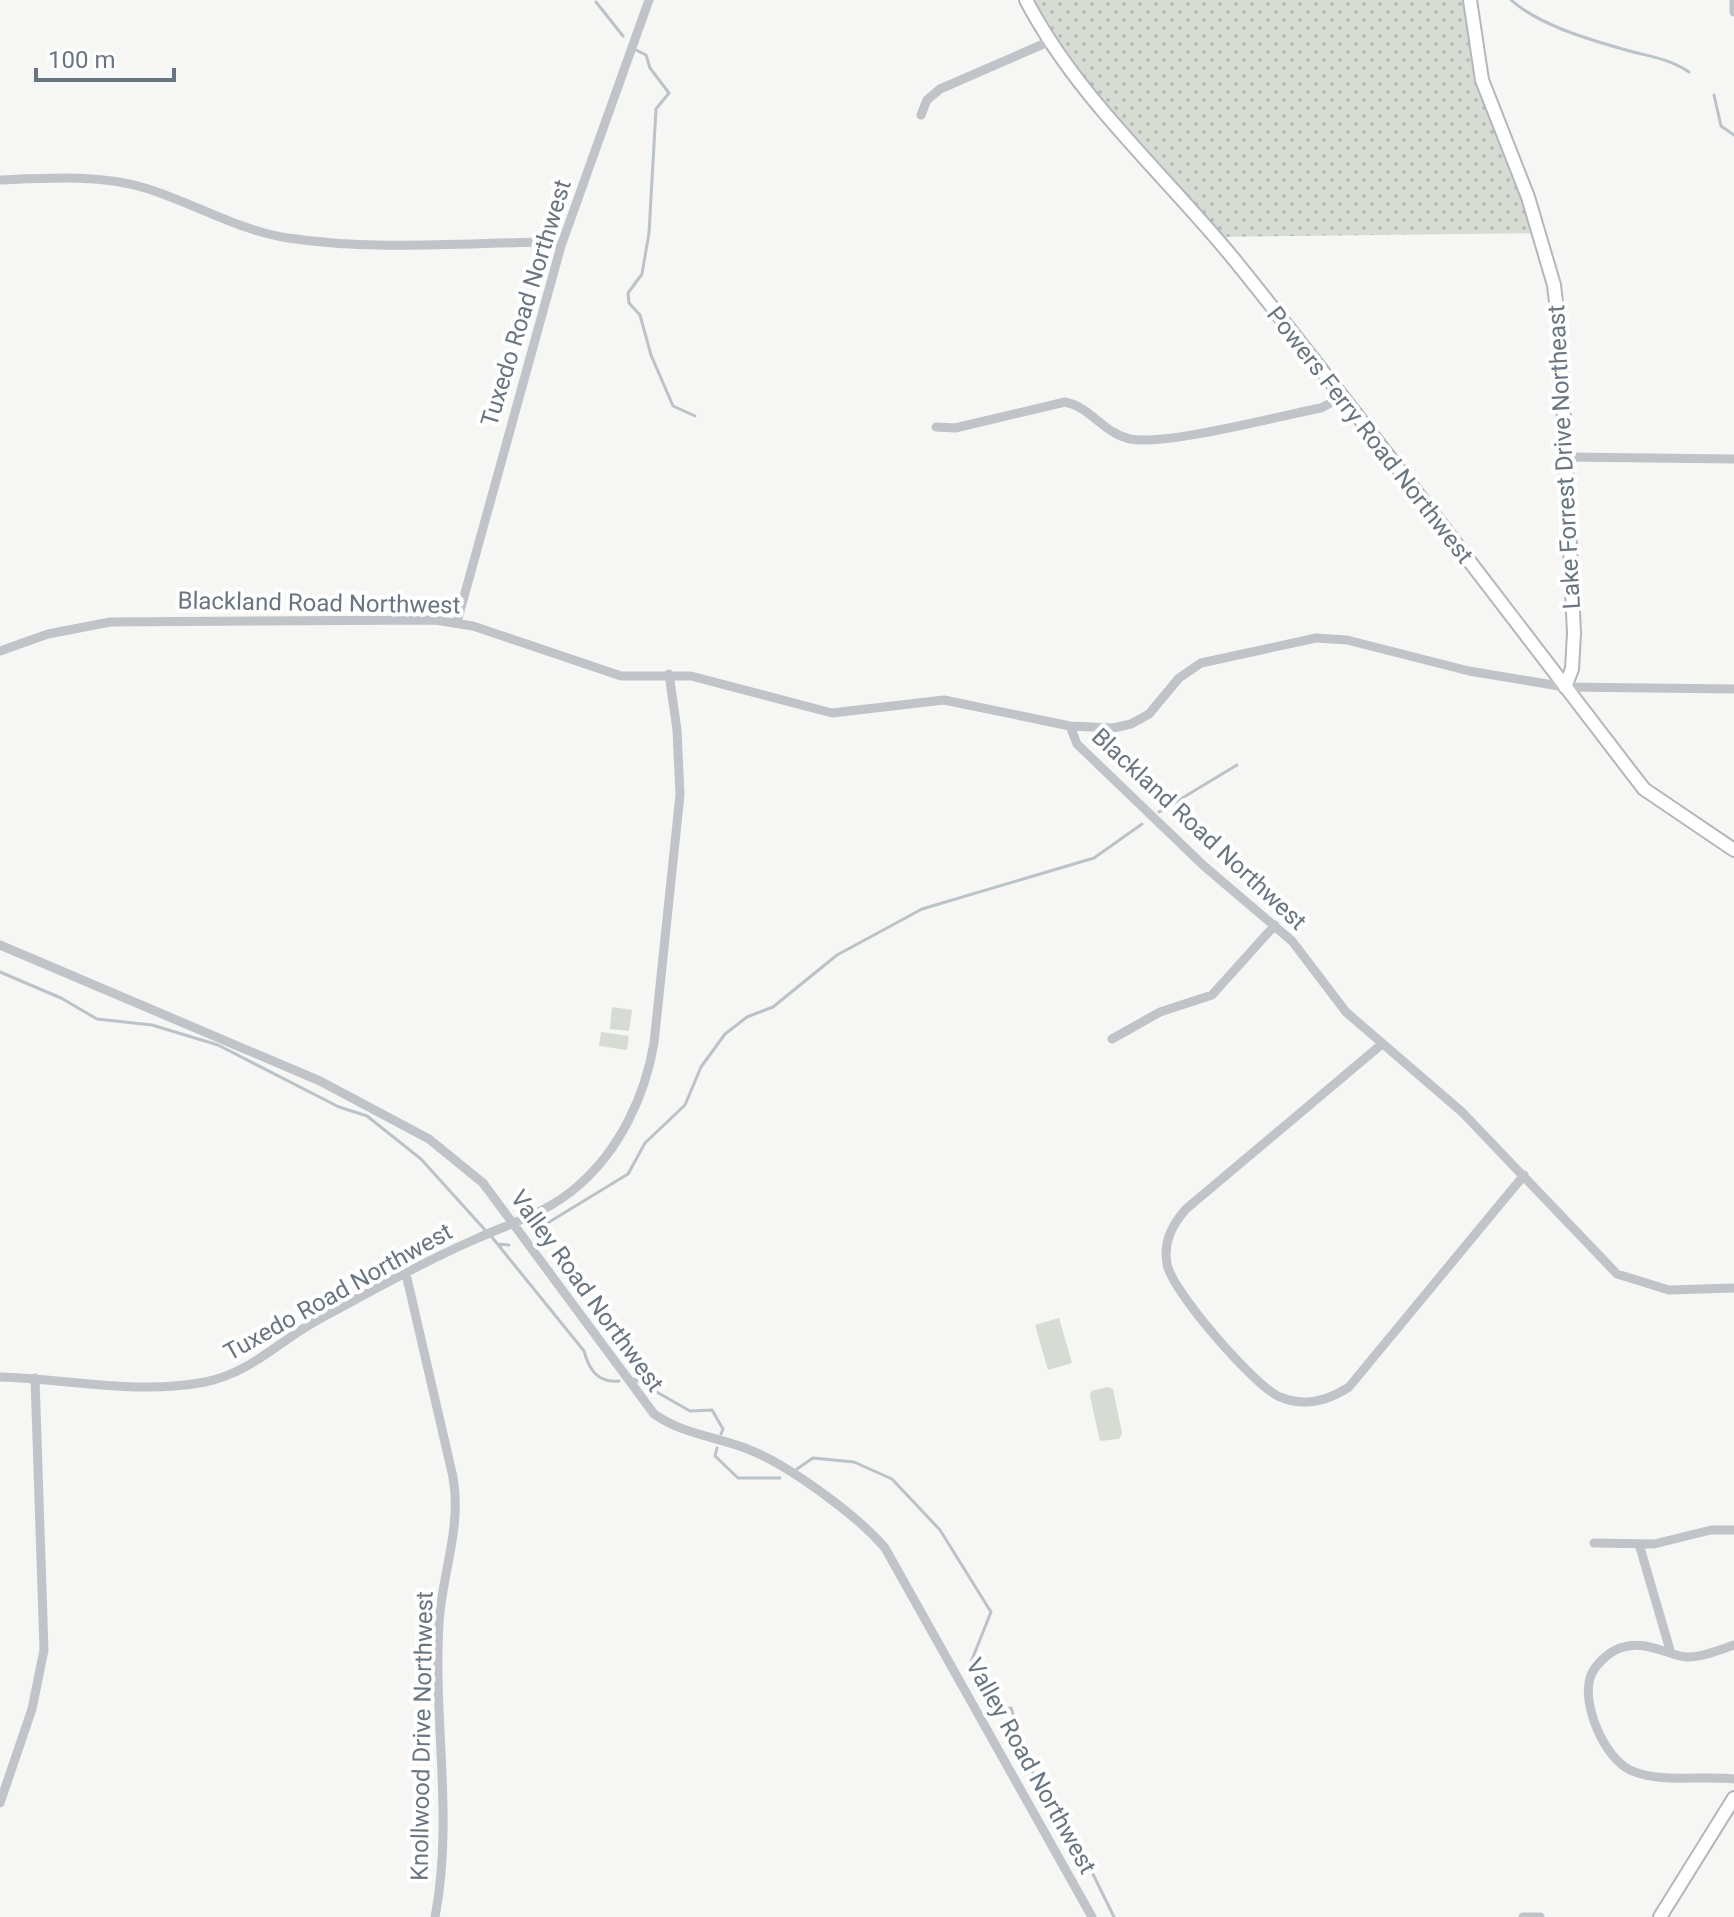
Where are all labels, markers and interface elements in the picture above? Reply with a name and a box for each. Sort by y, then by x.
scale bar [36,32,174,82]
text: 100 m [48,46,115,74]
street label: Tuxedo Road Northwest [475,176,577,430]
street label: Powers Ferry Road Northwest [1261,301,1479,569]
street label: Lake Forrest Drive Northeast [1542,304,1586,610]
street label: Blackland Road Northwest [177,587,461,619]
street label: Blackland Road Northwest [1086,722,1312,936]
street label: Valley Road Northwest [505,1185,670,1397]
street label: Tuxedo Road Northwest [219,1217,457,1366]
street label: Knollwood Drive Northwest [405,1591,439,1881]
street label: Valley Road Northwest [960,1653,1102,1879]

